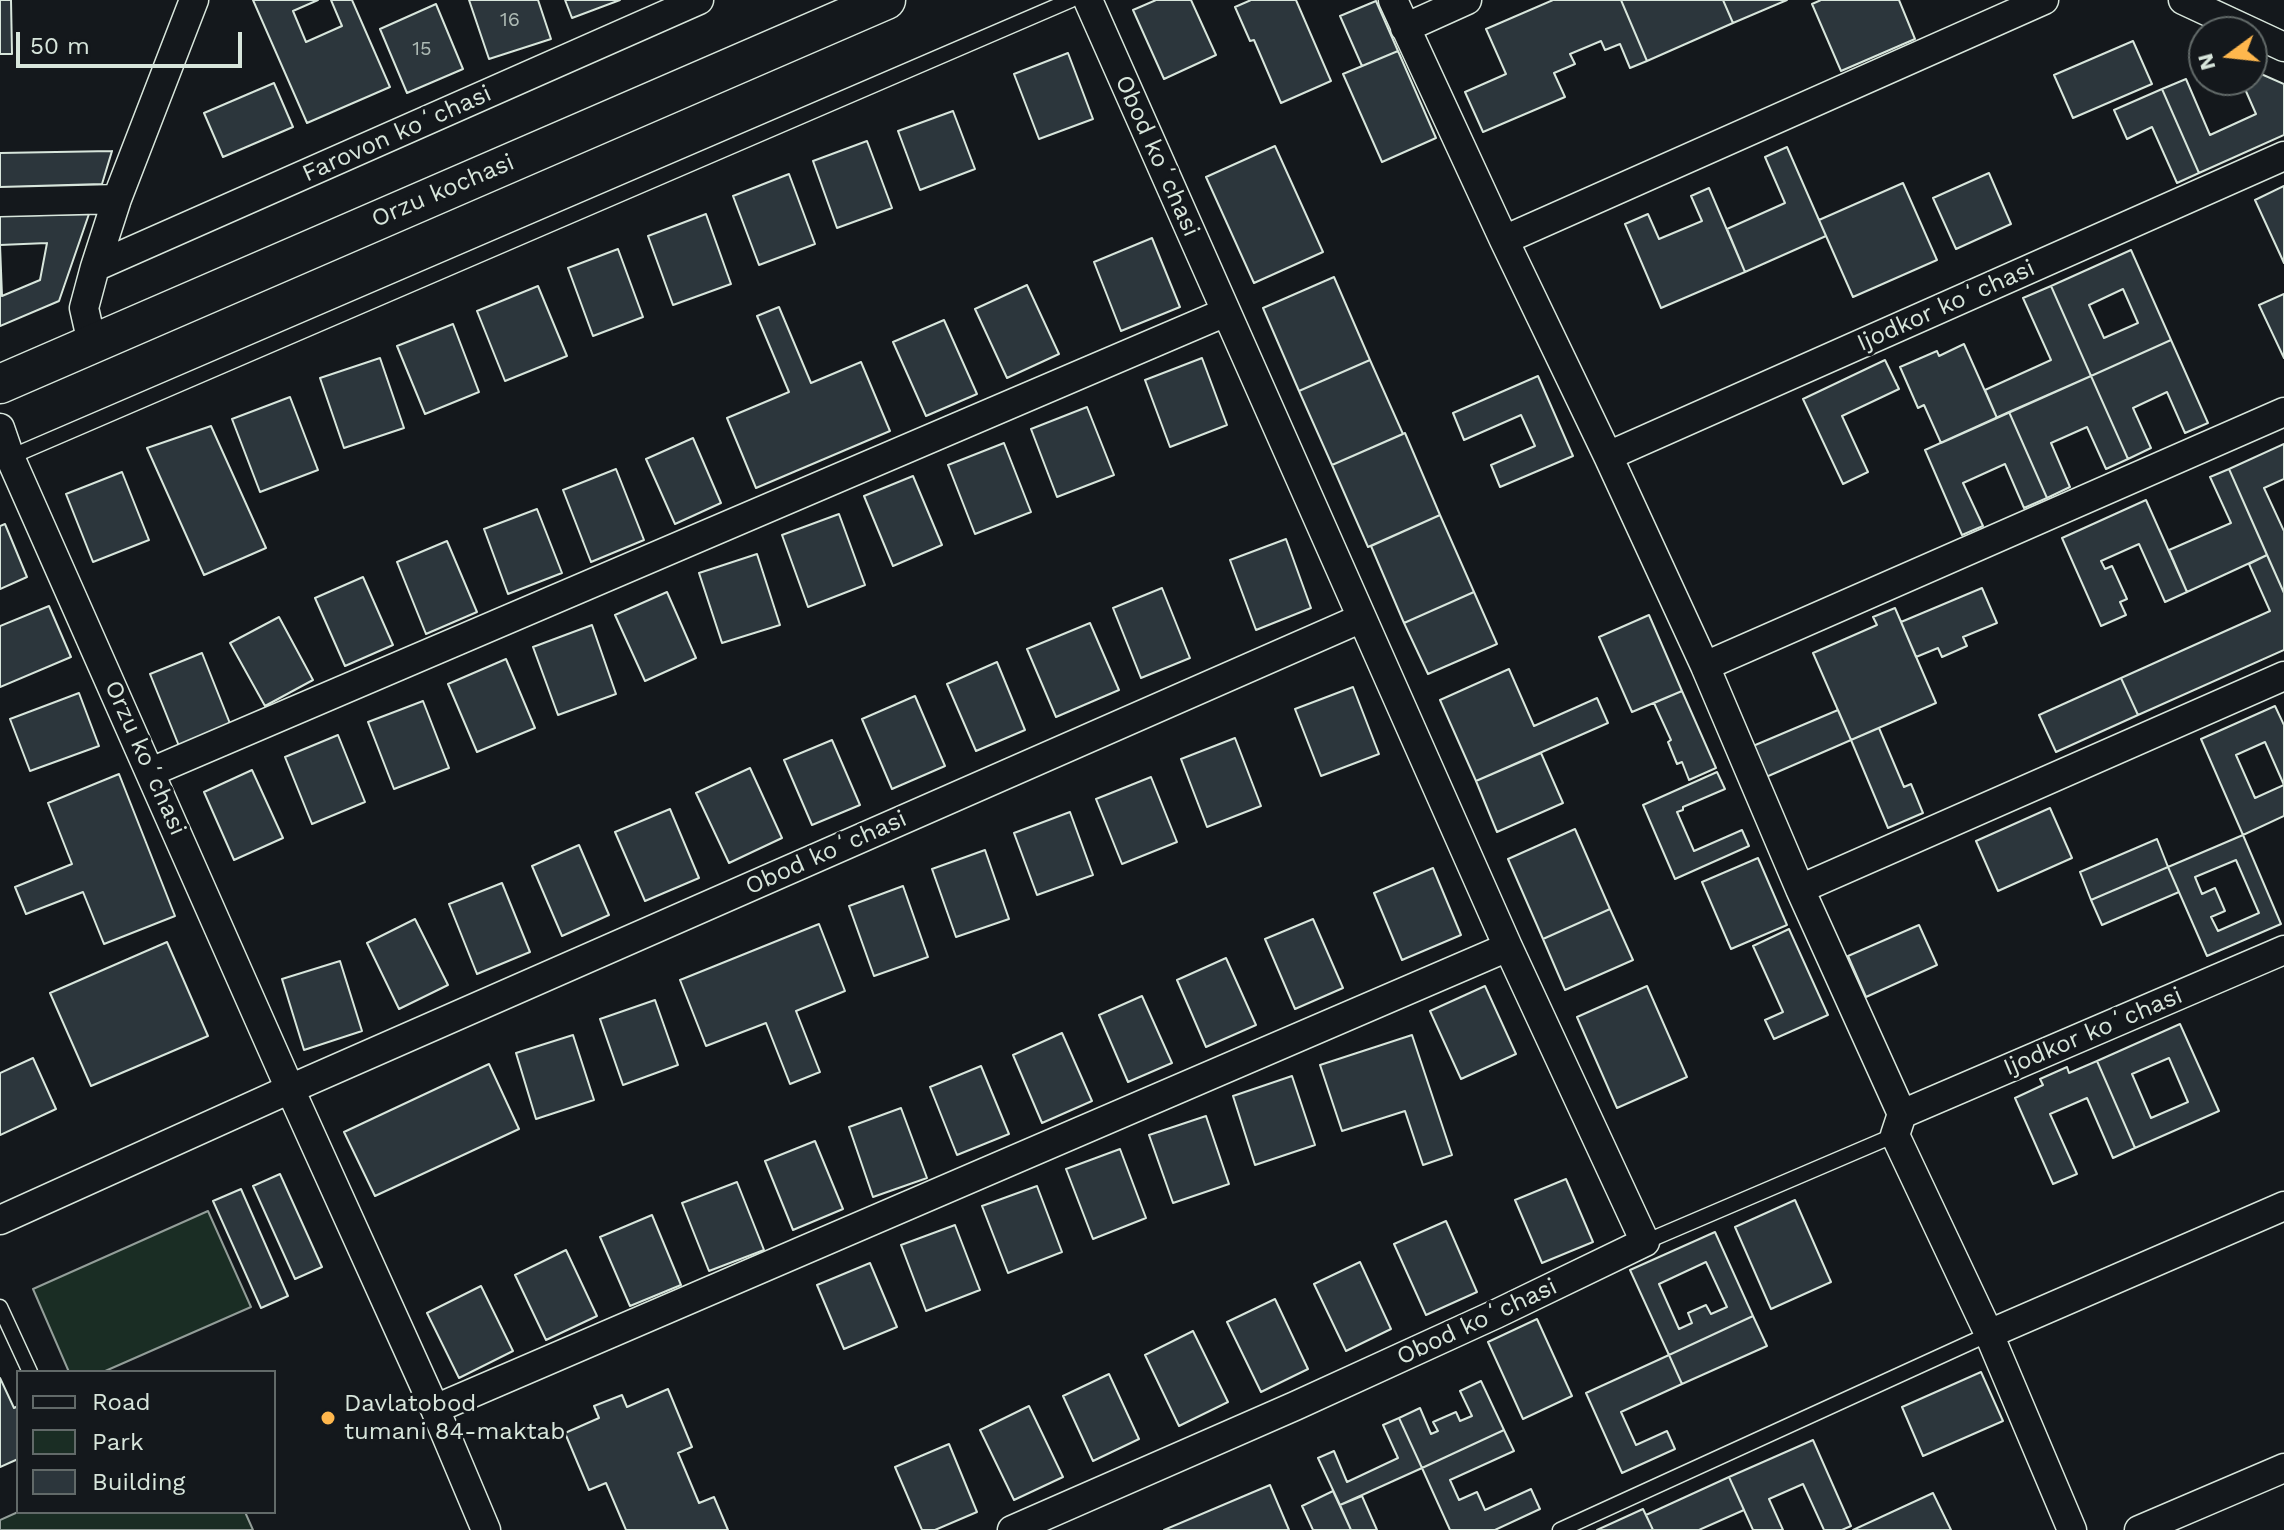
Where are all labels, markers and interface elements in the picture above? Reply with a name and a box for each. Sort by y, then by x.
house number: 16 [500,8,520,32]
scale bar [20,16,246,66]
north arrow [2188,16,2268,96]
text: 50 m [30,32,90,60]
house number: 15 [412,37,432,61]
text: N [2192,51,2220,73]
street label: Obod koʻchasi [1109,71,1205,241]
street label: Farovon koʻchasi [298,79,496,189]
street label: Orzu kochasi [367,148,519,234]
street label: Ijodkor koʻchasi [1853,254,2039,358]
street label: Orzu koʻchasi [98,676,192,840]
street label: Obod koʻchasi [741,805,911,901]
street label: Ijodkor koʻchasi [1999,981,2187,1083]
street label: Obod koʻchasi [1392,1272,1562,1372]
legend [16,1370,276,1514]
text: Road [92,1388,151,1416]
place label: Davlatobod tumani 84-maktab [344,1390,565,1446]
marker: Davlatobod tumani 84-maktab [319,1409,337,1427]
text: Park [92,1428,144,1456]
text: Building [92,1468,185,1496]

